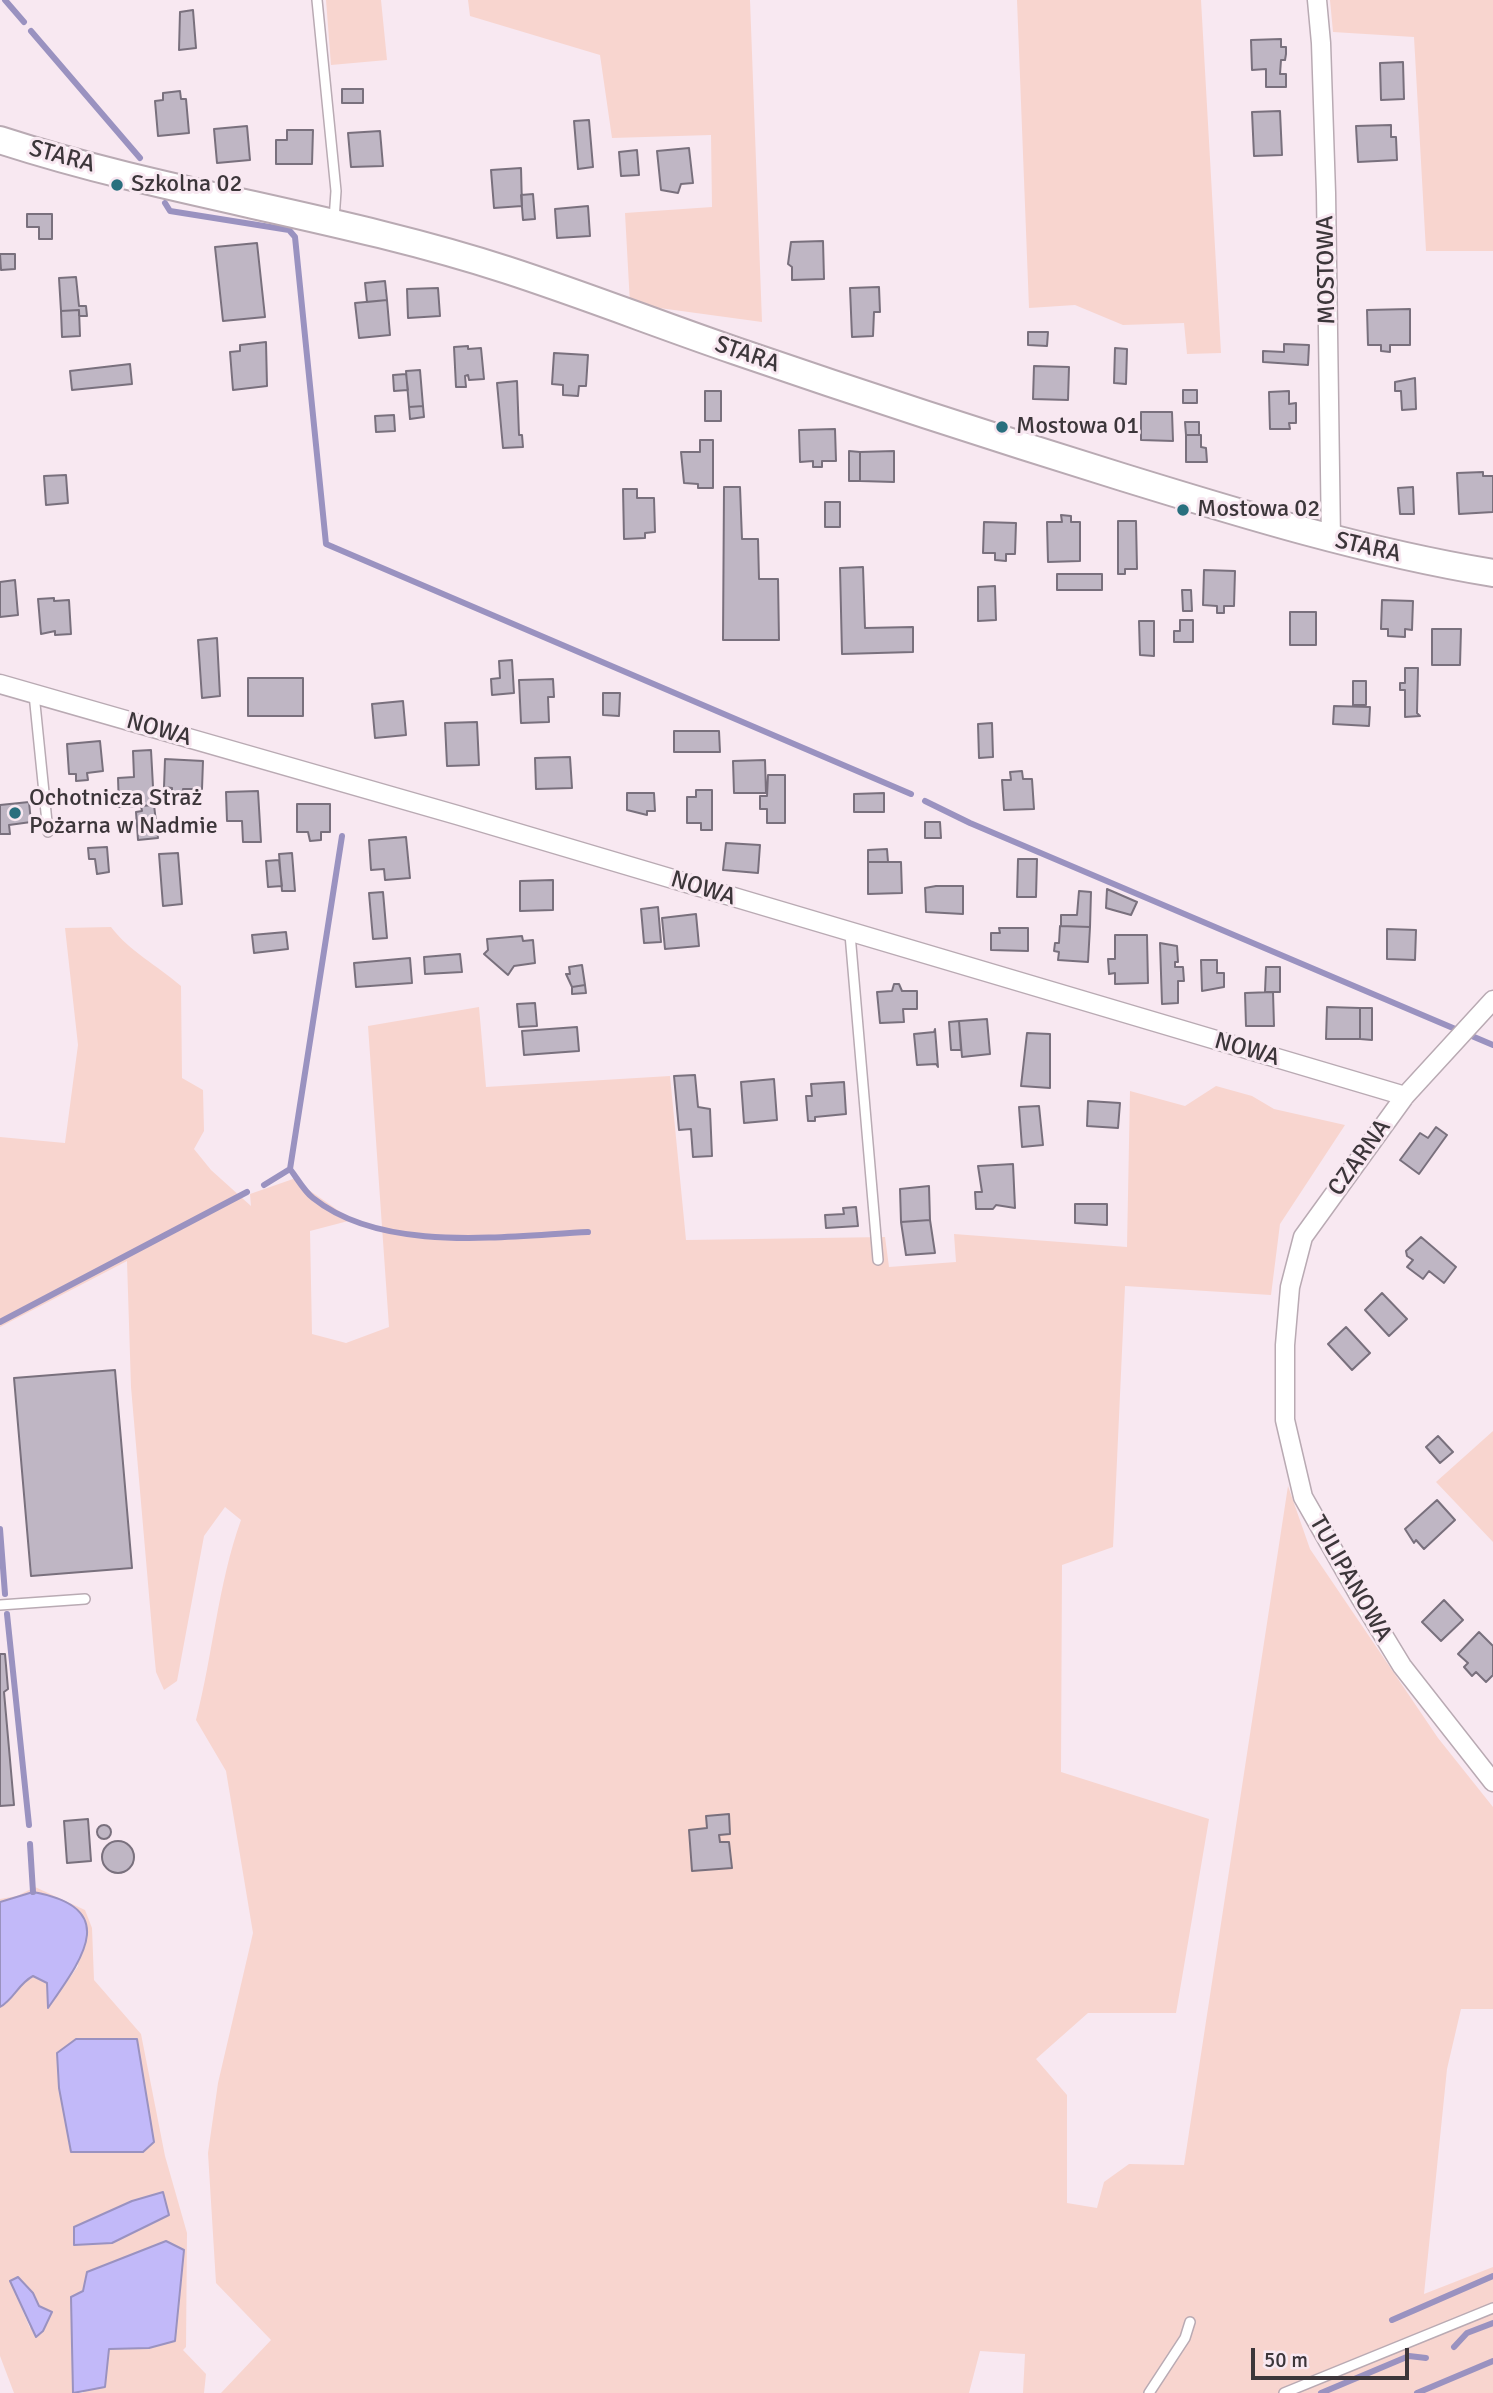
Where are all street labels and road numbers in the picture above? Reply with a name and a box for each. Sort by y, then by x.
street label: STARA [26,134,98,180]
street label: MOSTOWA [1312,215,1342,325]
street label: STARA [711,331,783,379]
street label: STARA [1332,526,1404,570]
street label: NOWA [123,707,195,753]
street label: NOWA [667,866,739,912]
street label: NOWA [1211,1027,1283,1073]
street label: CZARNA [1322,1114,1398,1202]
street label: TULIPANOWA [1302,1511,1398,1647]

